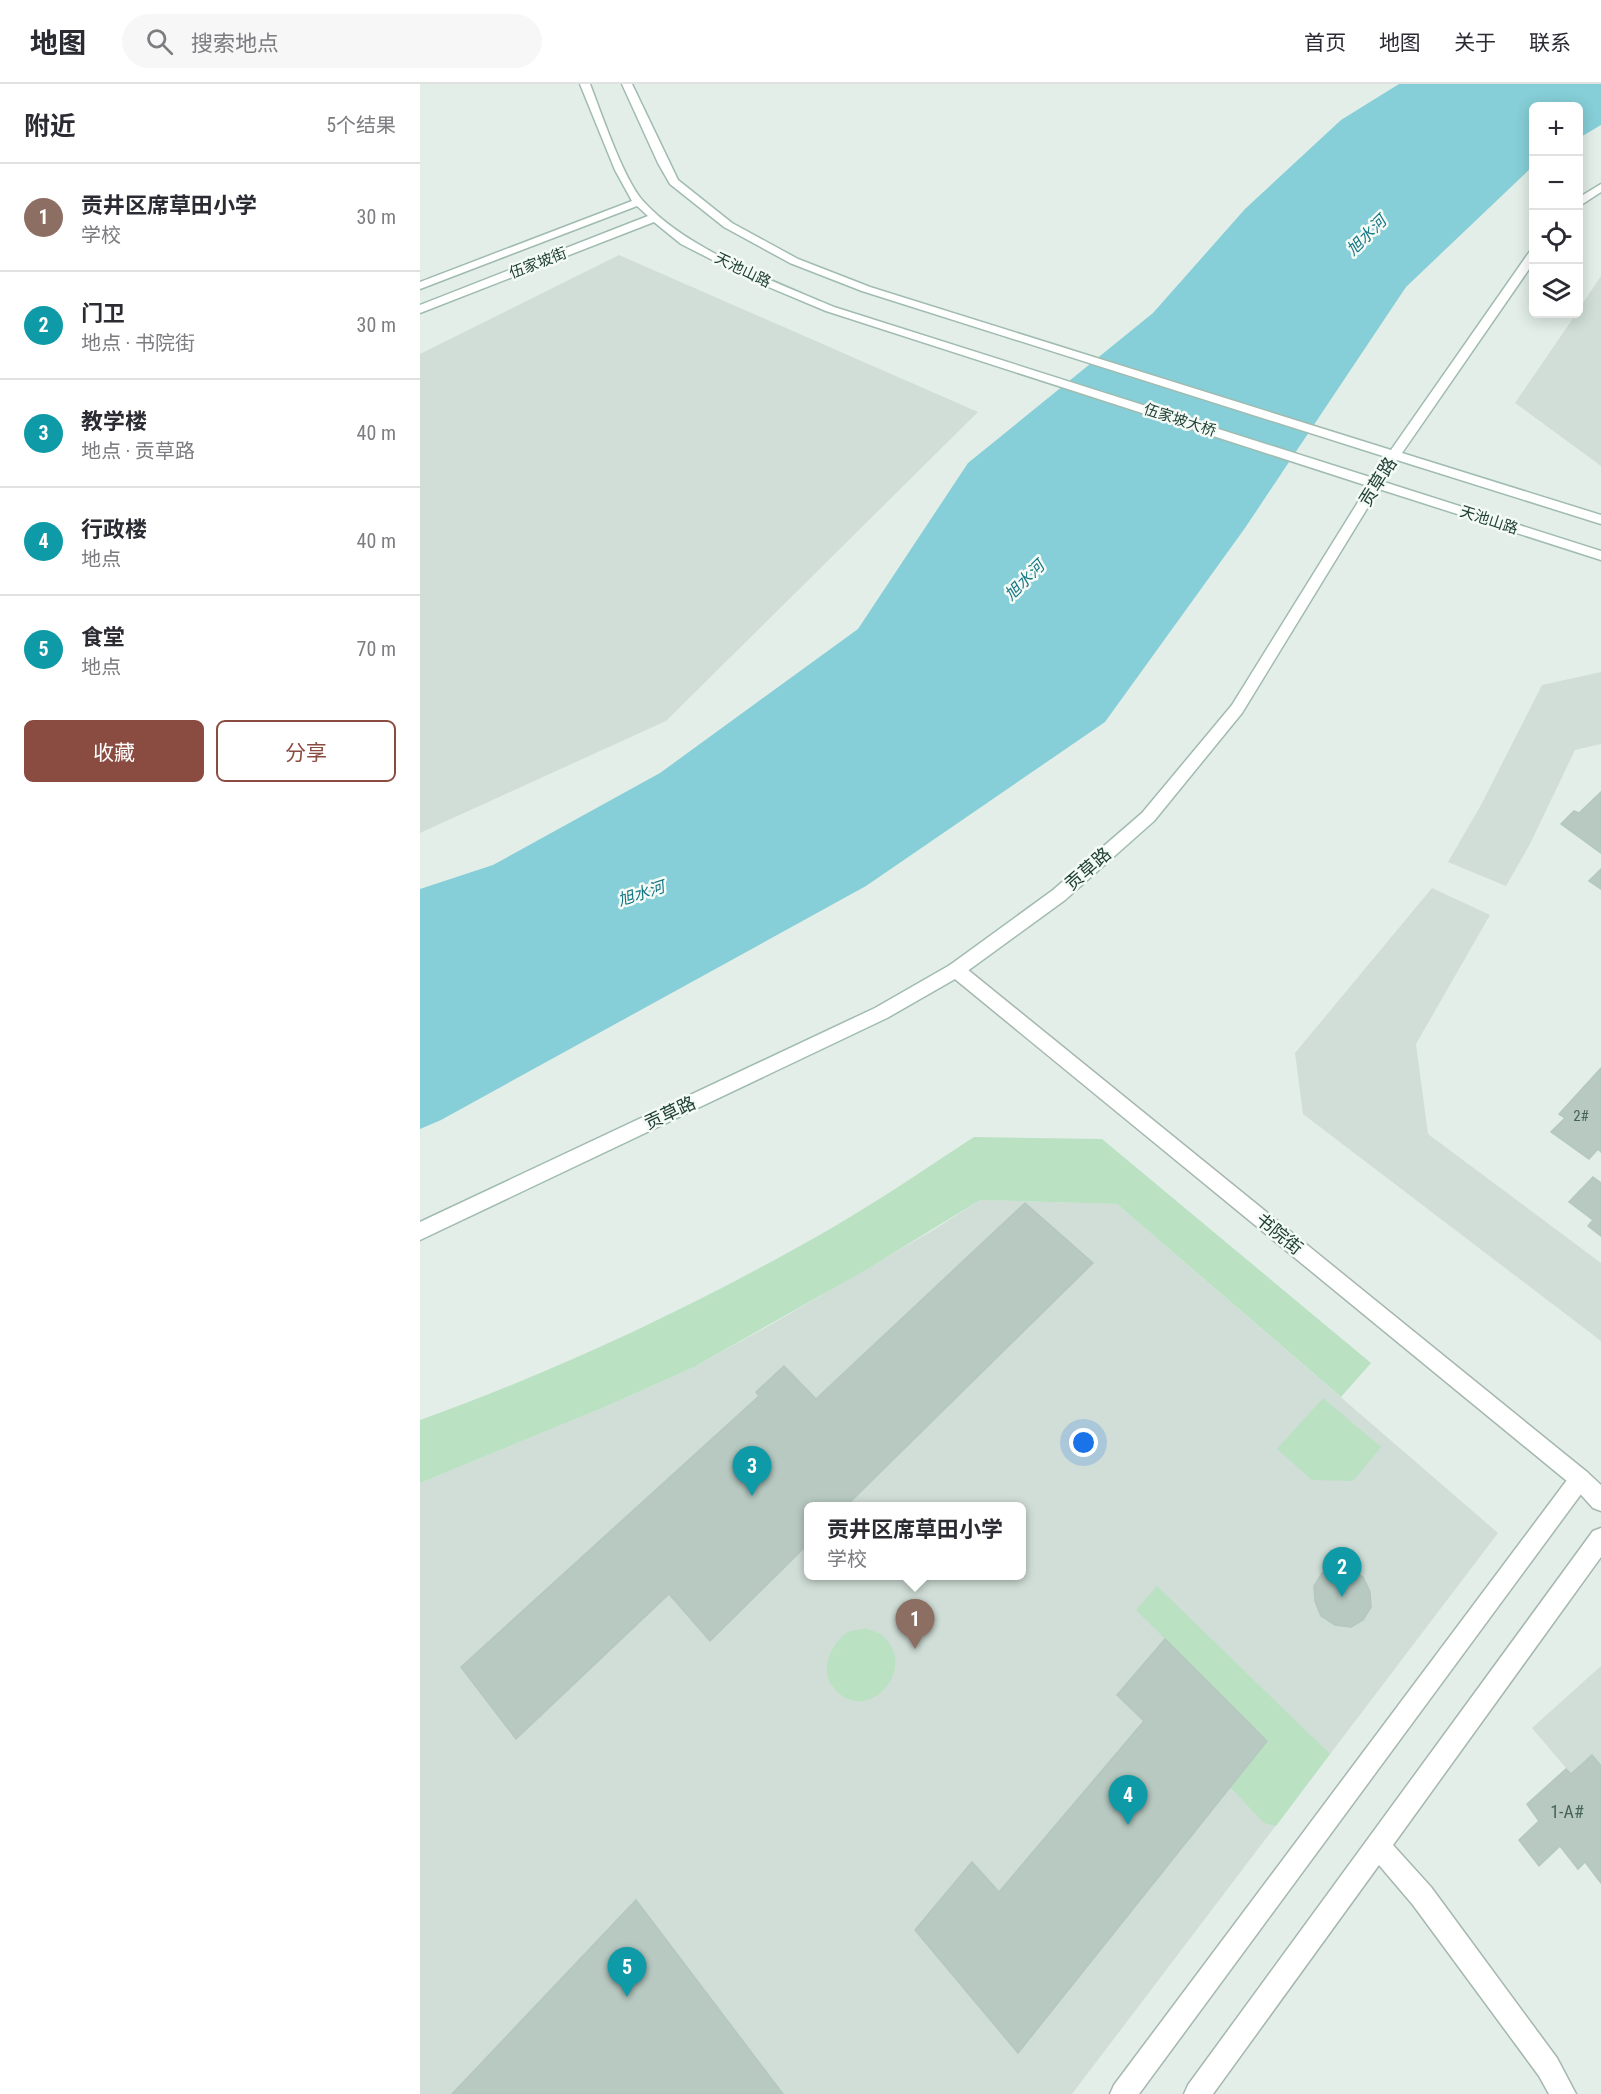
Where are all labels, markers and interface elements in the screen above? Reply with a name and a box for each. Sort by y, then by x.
search box [122,14,542,68]
icon: search [143,25,176,58]
text: 地图 [30,27,86,60]
text: 搜索地点 [191,31,279,56]
text: 首页 [1304,31,1346,55]
text: 地图 [1379,31,1421,55]
text: 关于 [1454,31,1496,55]
text: 联系 [1529,31,1571,55]
map controls [1529,102,1583,318]
button: + [1529,102,1583,156]
text: 附近 [24,111,76,141]
text: 5个结果 [326,113,396,137]
button: − [1529,156,1583,210]
text: 贡井区席草田小学 [81,193,257,218]
text: 1 [38,205,49,229]
text: 30 m [357,205,396,229]
water label: 旭水河 [1343,210,1392,259]
button: locate [1529,210,1583,264]
text: 学校 [81,223,121,247]
street label: 伍家坡街 [507,244,569,282]
street label: 天池山路 [712,249,774,291]
button: layers [1529,264,1583,318]
text: 门卫 [81,301,125,326]
text: 2 [38,313,49,337]
text: 30 m [357,313,396,337]
text: 地点 · 书院街 [81,331,195,355]
street label: 伍家坡大桥 [1142,400,1218,440]
text: 教学楼 [81,409,147,434]
text: 3 [38,421,49,445]
text: 40 m [357,421,396,445]
text: 地点 · 贡草路 [81,439,195,463]
street label: 贡草路 [1354,453,1401,510]
street label: 天池山路 [1458,502,1520,538]
text: 行政楼 [81,517,147,542]
text: 4 [38,529,49,553]
text: 40 m [357,529,396,553]
text: 地点 [81,547,121,571]
water label: 旭水河 [1001,555,1050,604]
text: 食堂 [81,625,125,650]
text: 5 [38,637,49,661]
text: 70 m [357,637,396,661]
text: 地点 [81,655,121,679]
button: 收藏 [24,720,204,782]
button: 分享 [216,720,396,782]
street label: 贡草路 [1060,843,1115,894]
water label: 旭水河 [615,876,670,910]
street label: 贡草路 [641,1092,699,1133]
house number: 2# [1573,1107,1589,1125]
street label: 书院街 [1252,1208,1307,1259]
your location [1069,1428,1098,1457]
pin: 3 [732,1446,772,1496]
popup [804,1502,1026,1580]
text: 贡井区席草田小学 [827,1517,1003,1542]
text: 学校 [827,1547,867,1571]
pin: 2 [1322,1548,1362,1597]
pin: 1 [896,1600,934,1649]
pin: 4 [1108,1776,1148,1825]
house number: 1-A# [1550,1801,1584,1822]
pin: 5 [608,1948,646,1997]

